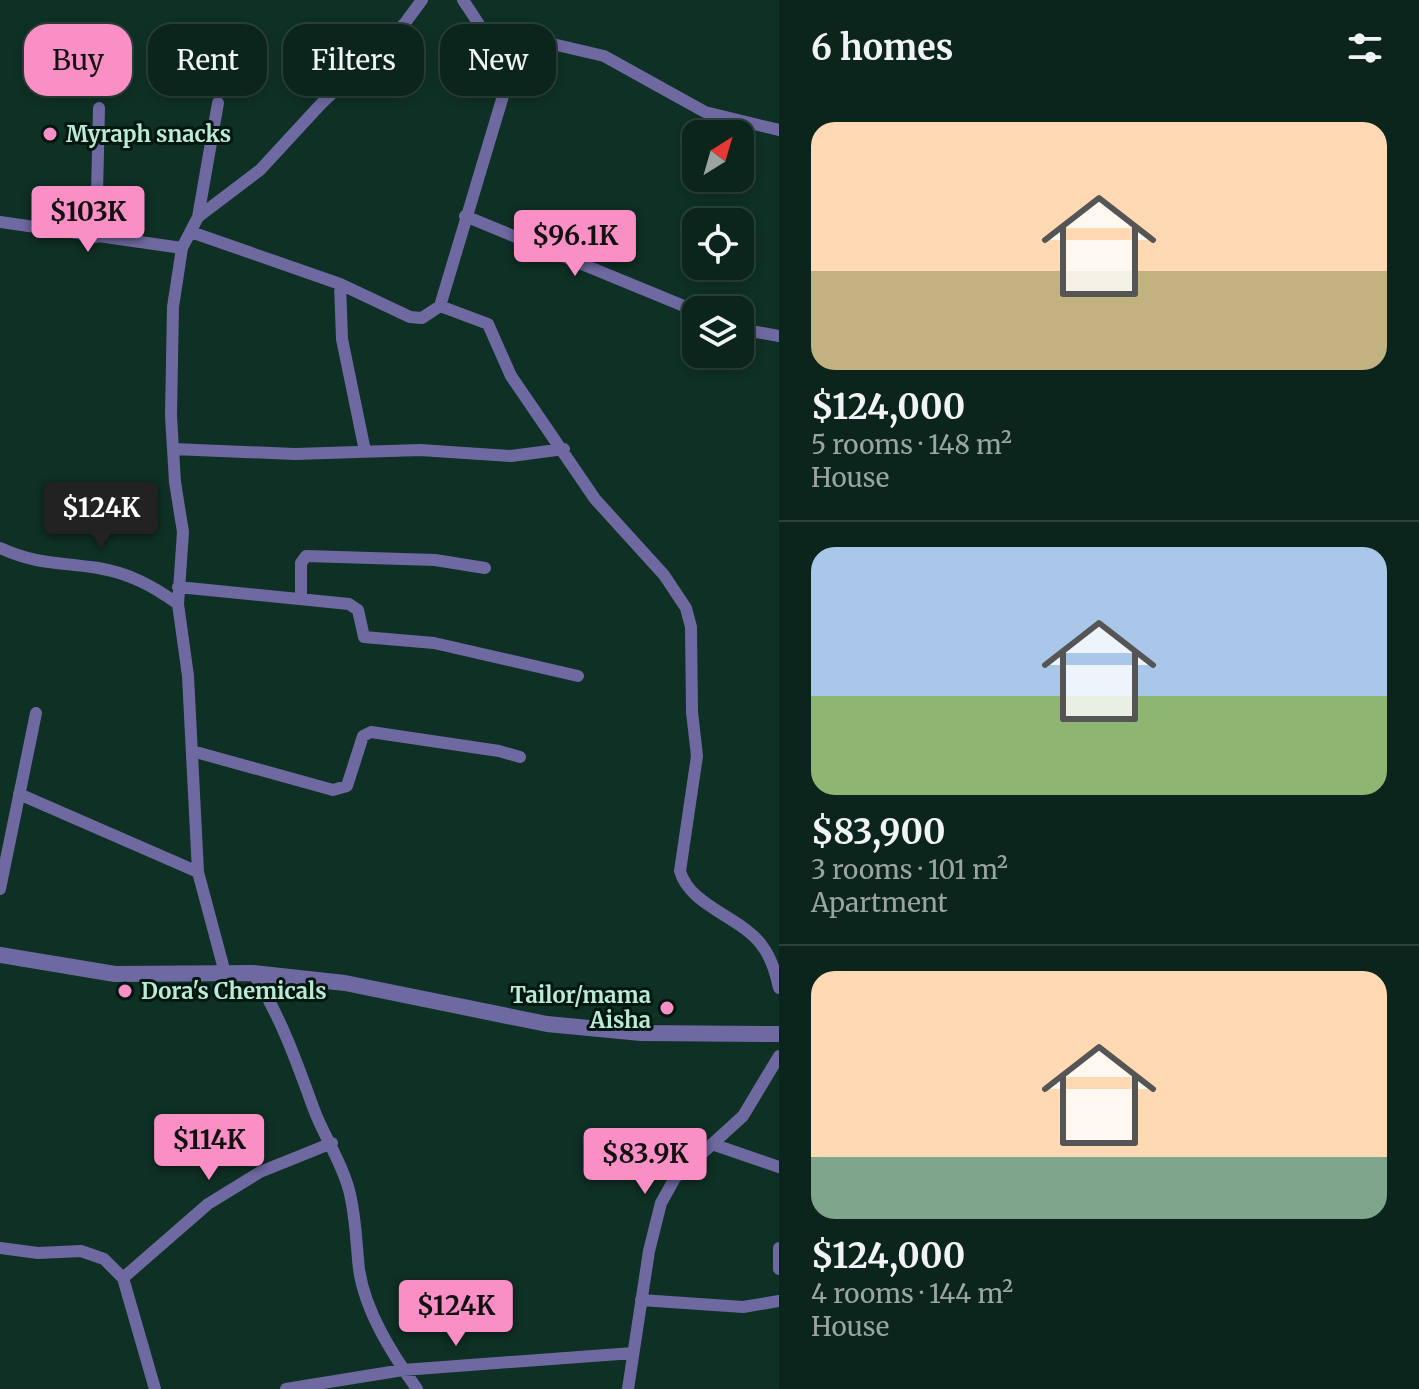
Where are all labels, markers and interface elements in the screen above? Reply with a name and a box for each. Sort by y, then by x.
chip: Buy [24,24,132,96]
chip: Rent [148,24,267,96]
chip: Filters [283,24,424,96]
chip: New [440,24,556,96]
icon: filters [1343,26,1387,70]
text: 6 homes [811,27,953,69]
place label: Myraph snacks [66,120,231,148]
north arrow [682,120,754,192]
map controls [682,120,754,368]
marker: Myraph snacks [41,125,59,143]
icon: home [1027,174,1171,318]
pin: $103K [32,186,144,254]
text: $103K [50,195,126,228]
button: locate [682,208,754,280]
pin: $96.1K [510,210,640,278]
text: $96.1K [532,219,618,252]
button: layers [682,296,754,368]
text: $124,000 [811,386,965,428]
text: 5 rooms · 148 m² [811,428,1012,461]
text: House [811,461,889,494]
pin: $124K [45,482,157,550]
text: $124K [62,491,140,524]
icon: home [1027,599,1171,743]
text: $83,900 [811,811,946,853]
text: 3 rooms · 101 m² [811,853,1008,886]
text: Apartment [811,886,948,919]
place label: Dora's Chemicals [141,977,327,1005]
place label: Tailor/mama Aisha [510,981,651,1034]
marker: Dora's Chemicals [116,982,134,1000]
marker: Tailor/mama Aisha [658,999,676,1017]
icon: home [1027,1023,1171,1167]
pin: $114K [153,1114,265,1182]
text: $114K [172,1123,246,1156]
pin: $83.9K [580,1128,710,1196]
text: $83.9K [602,1137,688,1170]
text: $124,000 [811,1235,965,1277]
text: 4 rooms · 144 m² [811,1277,1013,1310]
pin: $124K [400,1280,512,1348]
text: $124K [417,1289,495,1322]
text: House [811,1310,889,1343]

